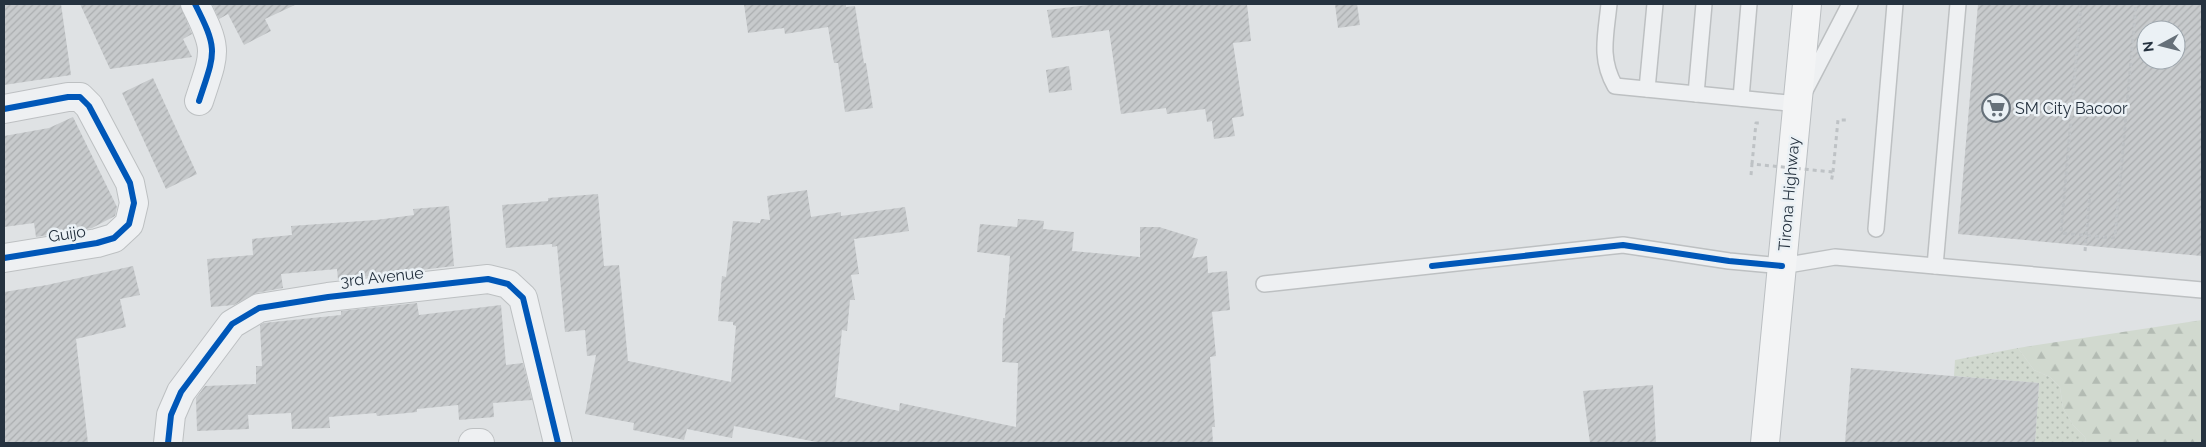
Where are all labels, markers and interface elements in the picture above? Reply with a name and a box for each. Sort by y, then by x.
north arrow [2136,20,2186,70]
text: N [2140,40,2157,53]
supermarket icon: SM City Bacoor [1981,93,2011,123]
place label: SM City Bacoor [2015,99,2128,118]
street label: Tirona Highway [1775,136,1803,252]
street label: Guijo [47,222,87,246]
street label: 3rd Avenue [339,263,425,291]

